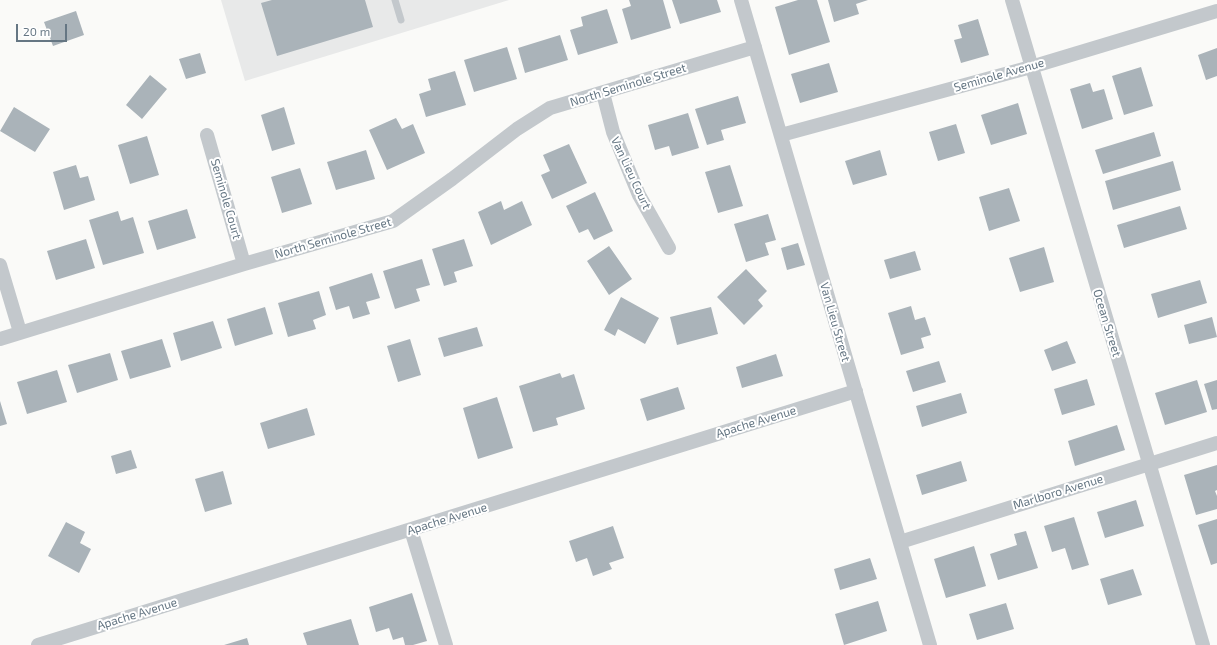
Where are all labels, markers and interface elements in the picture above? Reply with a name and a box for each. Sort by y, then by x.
scale bar [18,16,69,42]
text: 20 m [23,24,50,38]
street label: Seminole Avenue [952,55,1046,95]
street label: North Seminole Street [568,60,688,110]
street label: Van Lieu Court [608,135,654,211]
street label: Seminole Court [208,157,244,241]
street label: North Seminole Street [273,214,393,262]
street label: Van Lieu Street [817,281,853,363]
street label: Ocean Street [1090,288,1124,358]
street label: Apache Avenue [714,403,798,441]
street label: Marlboro Avenue [1011,471,1105,513]
street label: Apache Avenue [405,500,489,538]
street label: Apache Avenue [95,595,179,633]

